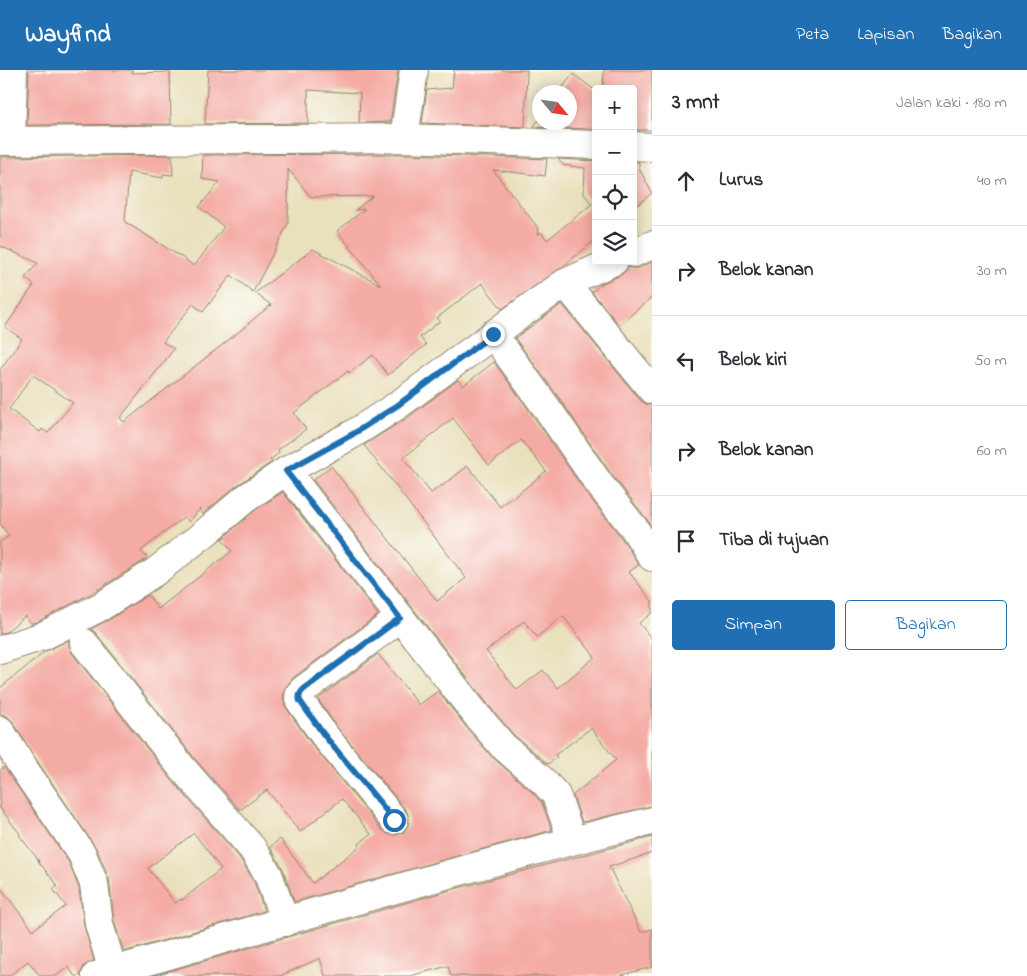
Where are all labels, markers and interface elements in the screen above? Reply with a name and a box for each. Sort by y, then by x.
text: Wayfind [25,18,111,53]
text: Peta [796,22,829,48]
text: Lapisan [857,22,914,48]
text: Bagikan [942,22,1002,48]
north arrow [532,85,577,130]
map controls [592,85,637,265]
button: + [592,85,637,130]
text: 3 mnt [672,88,720,118]
text: Jalan kaki · 180 m [896,91,1007,115]
button: − [592,130,637,175]
icon: ahead [672,167,700,195]
text: Lurus [719,167,763,194]
text: 40 m [977,169,1007,193]
button: locate [592,175,637,220]
button: layers [592,220,637,265]
icon: right [672,257,700,285]
text: Belok kanan [719,257,813,284]
text: 30 m [977,259,1007,283]
route end [482,323,505,346]
icon: left [672,347,700,375]
text: Belok kiri [719,347,787,374]
text: 50 m [975,349,1007,373]
icon: right [672,437,700,465]
text: Belok kanan [719,437,813,464]
text: 60 m [977,439,1007,463]
icon: arrive [672,527,700,555]
text: Tiba di tujuan [719,527,829,554]
button: Simpan [672,600,835,650]
button: Bagikan [845,600,1007,650]
route start [383,809,406,832]

